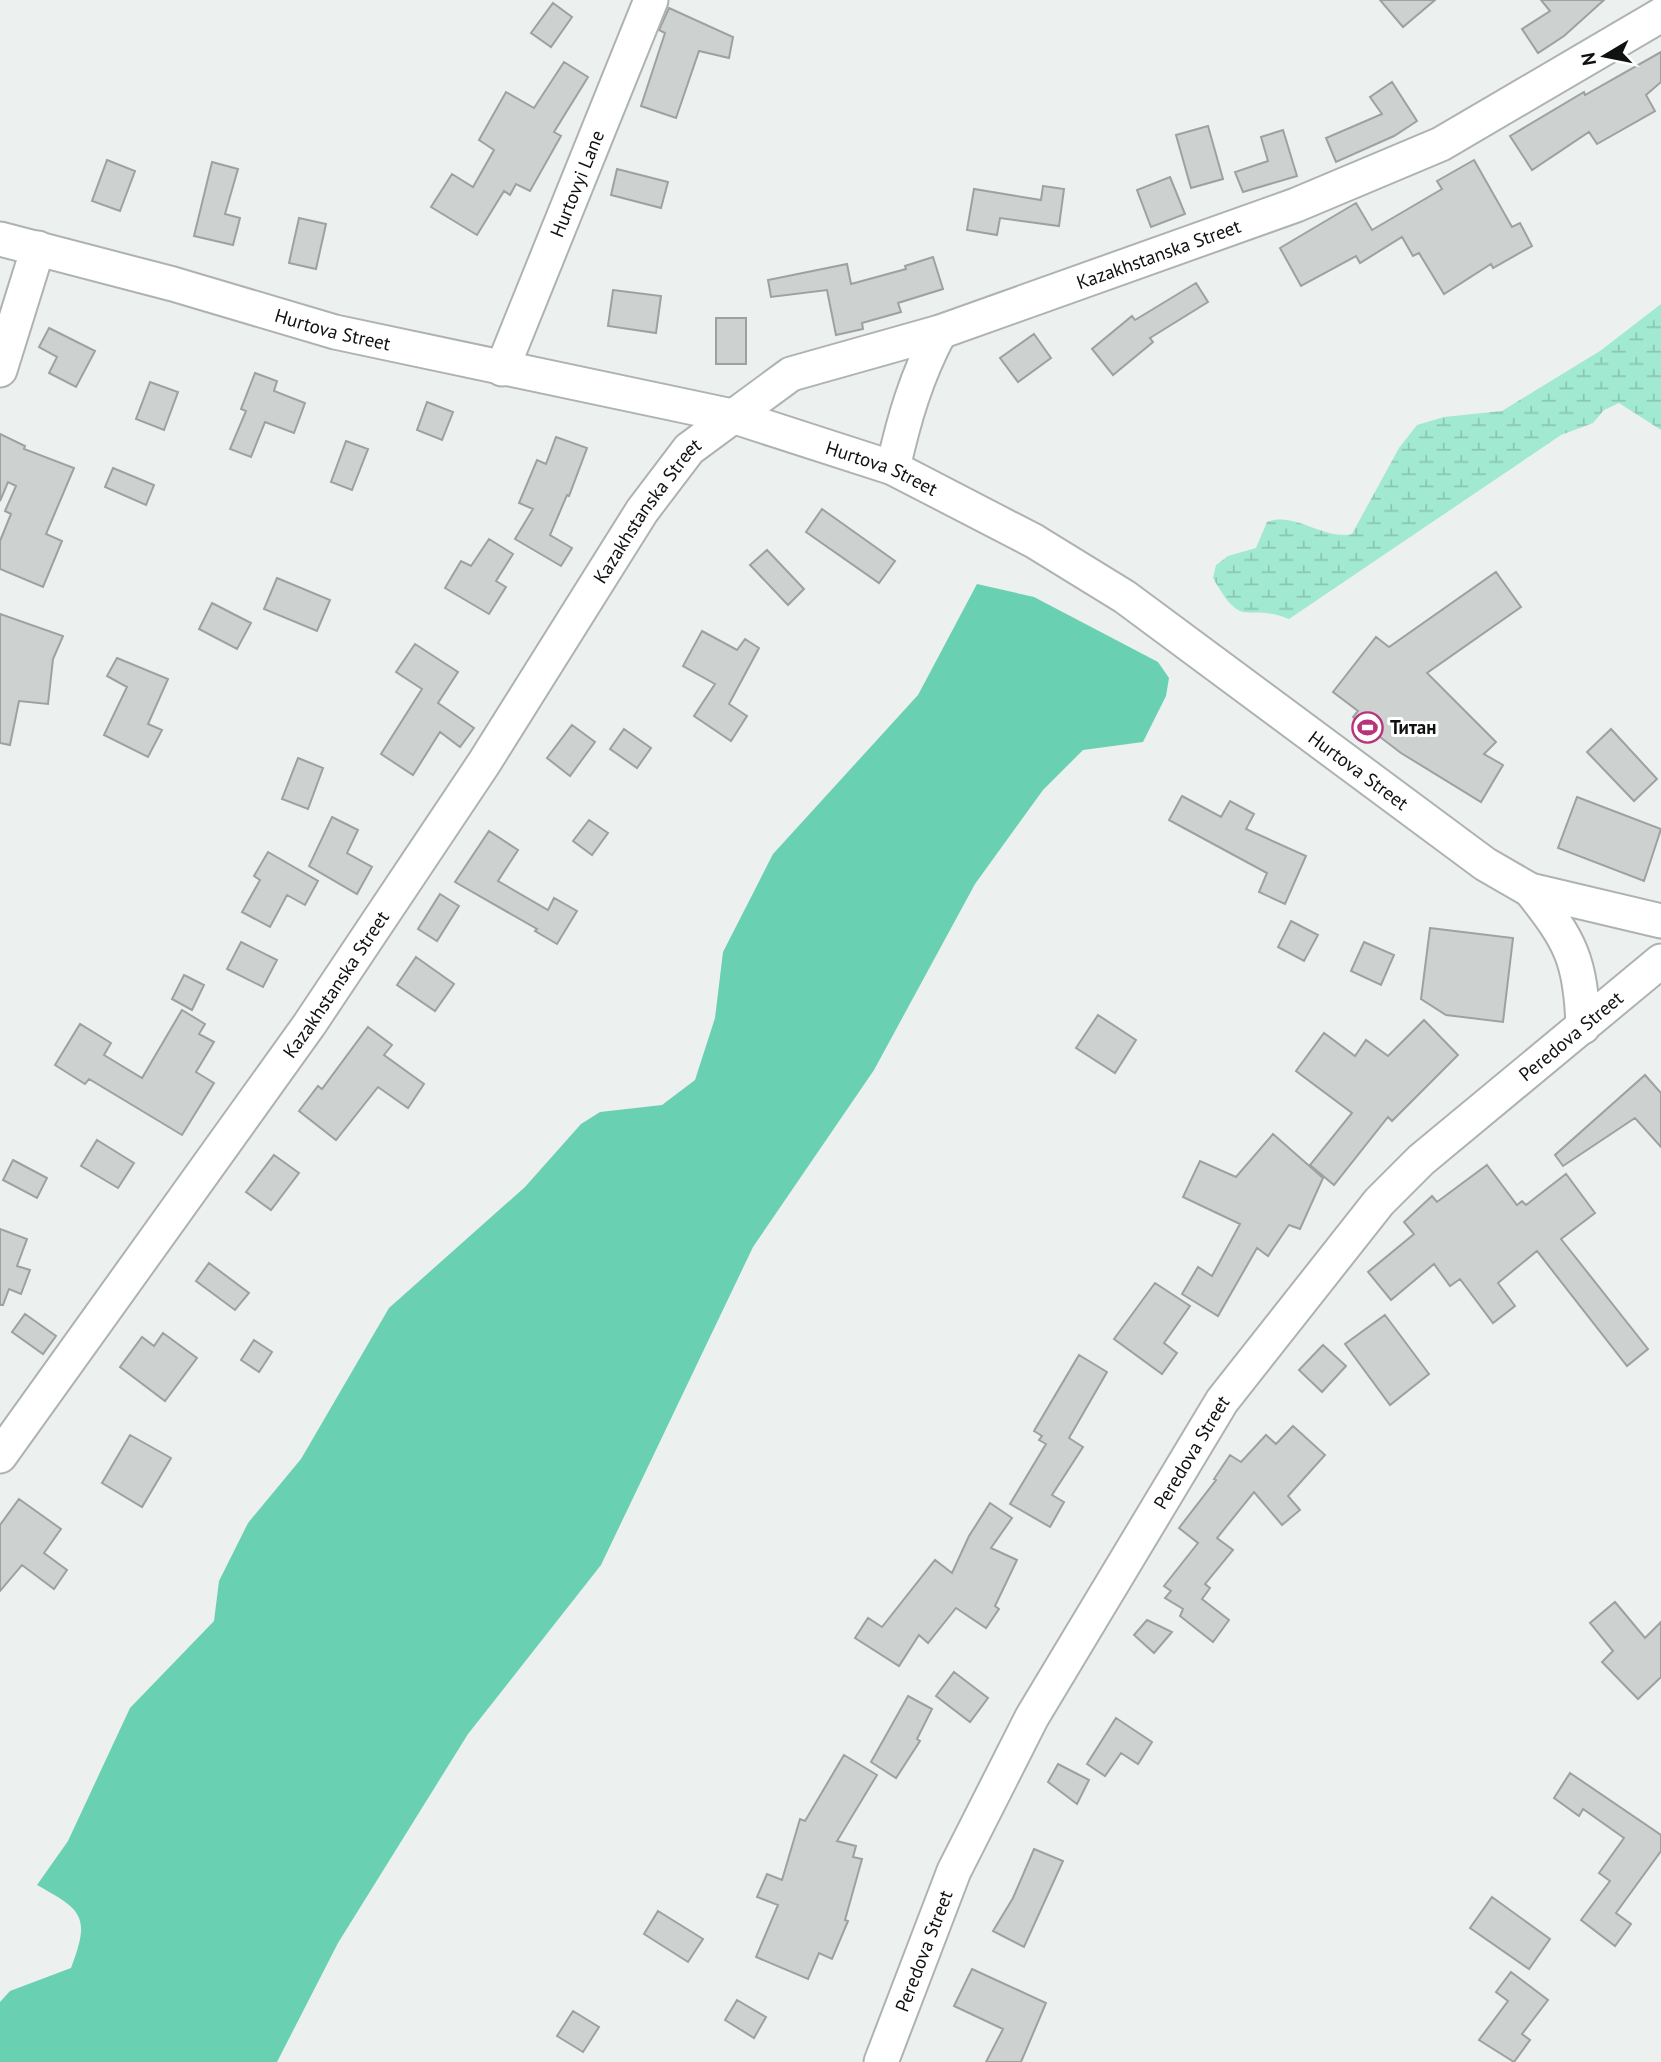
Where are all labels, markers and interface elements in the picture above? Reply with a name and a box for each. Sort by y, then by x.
north arrow [1570,21,1640,91]
text: N [1575,51,1601,67]
street label: Hurtovyi Lane [545,126,609,241]
street label: Kazakhstanska Street [1073,214,1244,294]
street label: Hurtova Street [272,303,393,356]
street label: Kazakhstanska Street [588,432,706,588]
street label: Hurtova Street [823,435,942,501]
sports icon: Титан [1350,710,1384,744]
place label: Титан [1390,715,1436,739]
street label: Hurtova Street [1304,725,1414,815]
street label: Kazakhstanska Street [277,906,394,1063]
street label: Peredova Street [1514,985,1628,1086]
street label: Peredova Street [1148,1390,1234,1513]
street label: Peredova Street [889,1886,958,2015]

